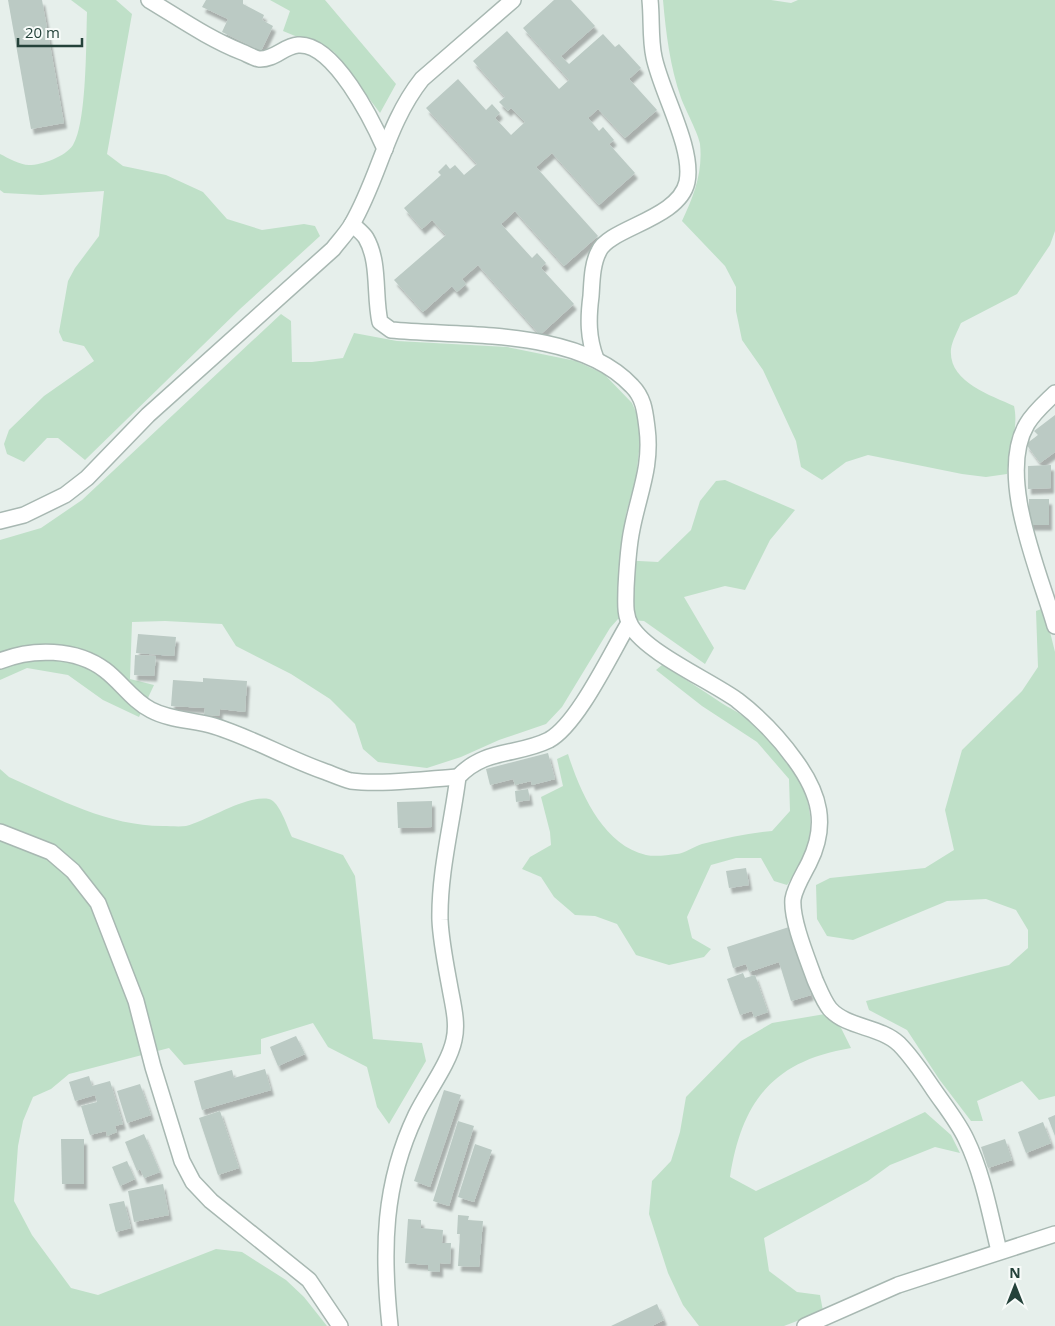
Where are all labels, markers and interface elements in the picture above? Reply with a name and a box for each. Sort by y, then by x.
scale bar [18,15,81,47]
text: 20 m [25,22,60,42]
north arrow [990,1261,1040,1311]
text: N [1009,1263,1021,1282]

